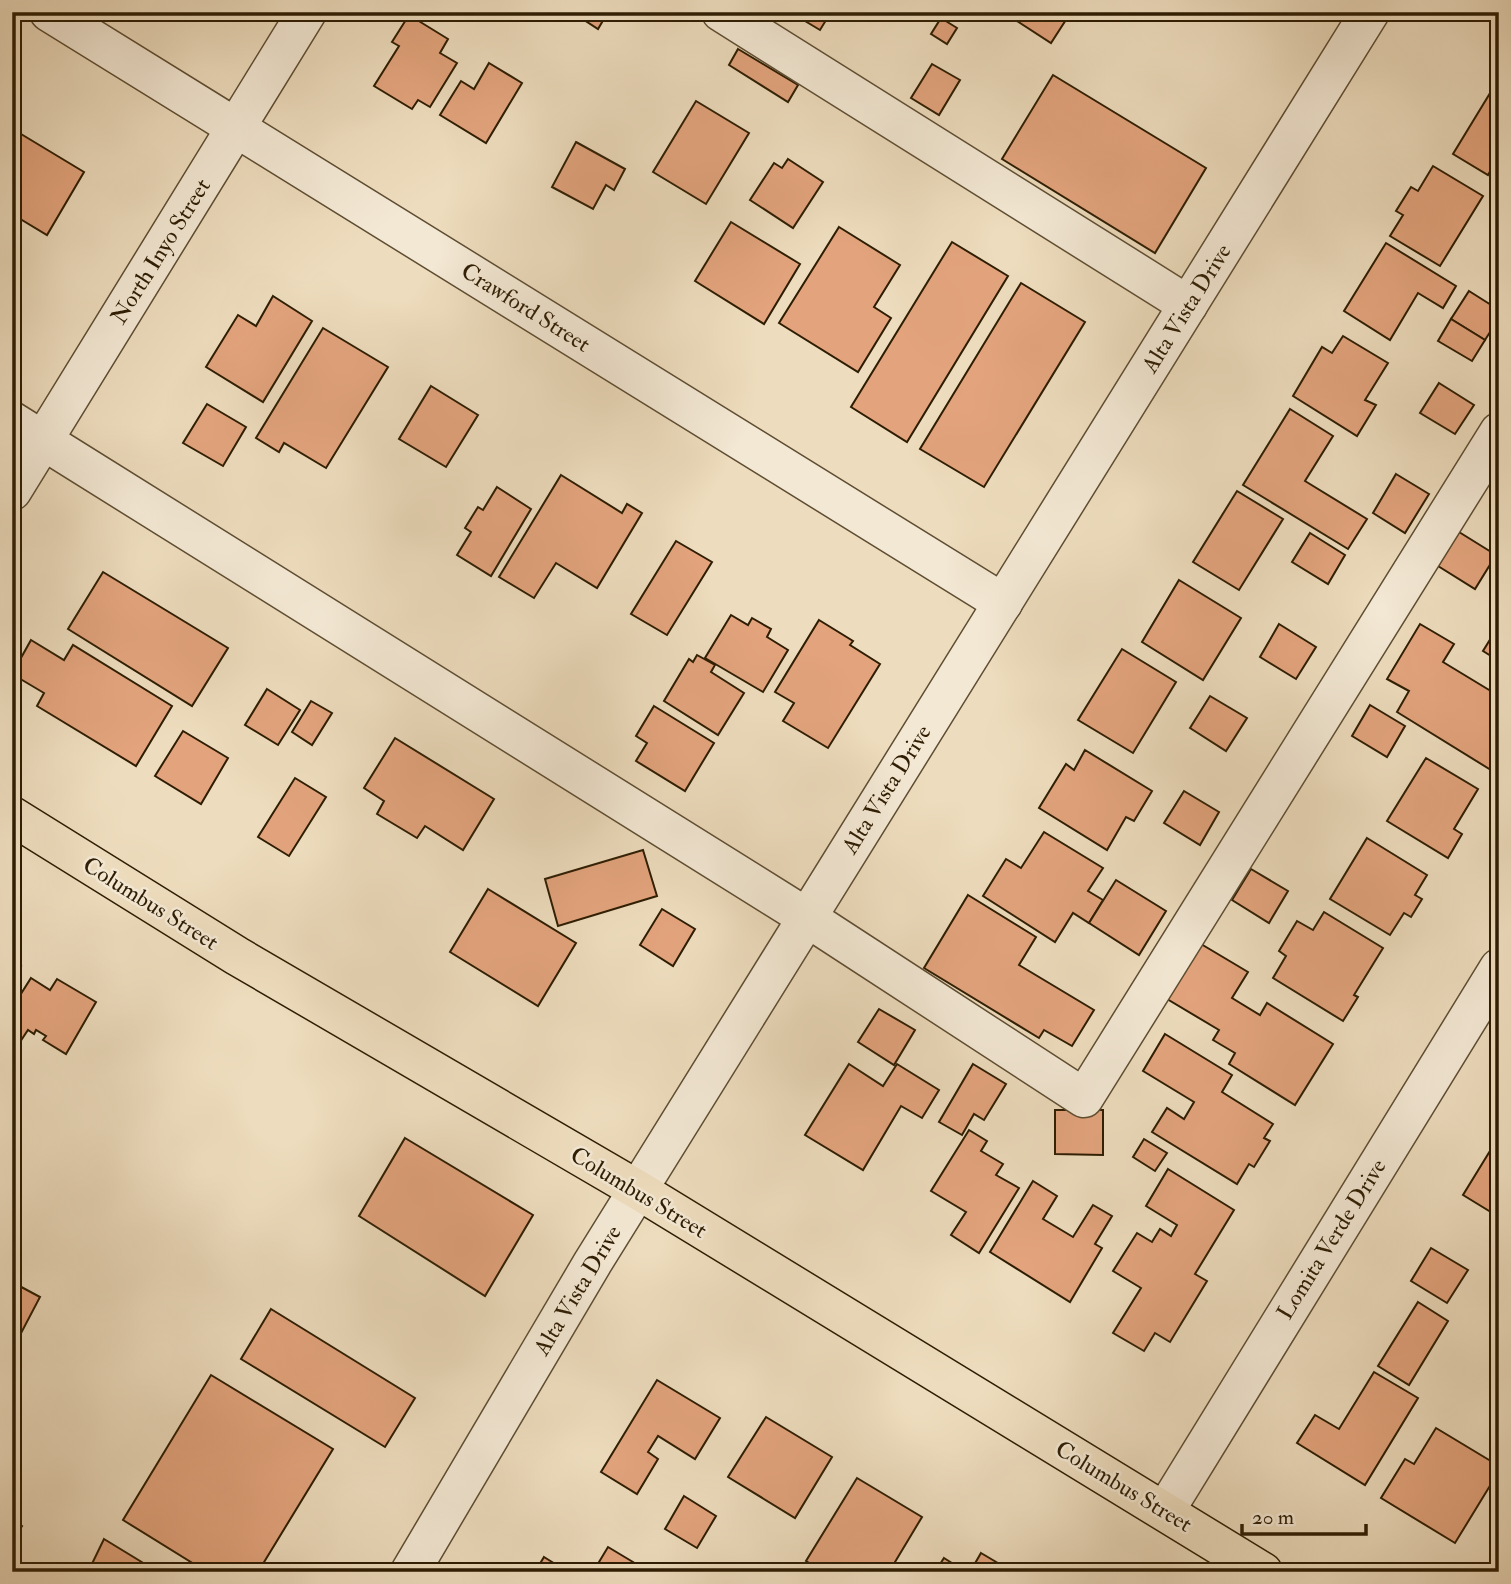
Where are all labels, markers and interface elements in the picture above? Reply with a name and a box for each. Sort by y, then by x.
street label: North Inyo Street [104,173,217,329]
street label: Alta Vista Drive [1135,238,1238,379]
street label: Crawford Street [456,256,596,359]
street label: Alta Vista Drive [835,719,938,860]
street label: Columbus Street [78,850,224,957]
street label: Columbus Street [565,1140,712,1245]
street label: Lomita Verde Drive [1270,1153,1393,1325]
street label: Alta Vista Drive [527,1220,628,1361]
street label: Columbus Street [1050,1434,1197,1539]
scale bar [1242,1493,1366,1537]
text: 20 m [1252,1504,1294,1531]

